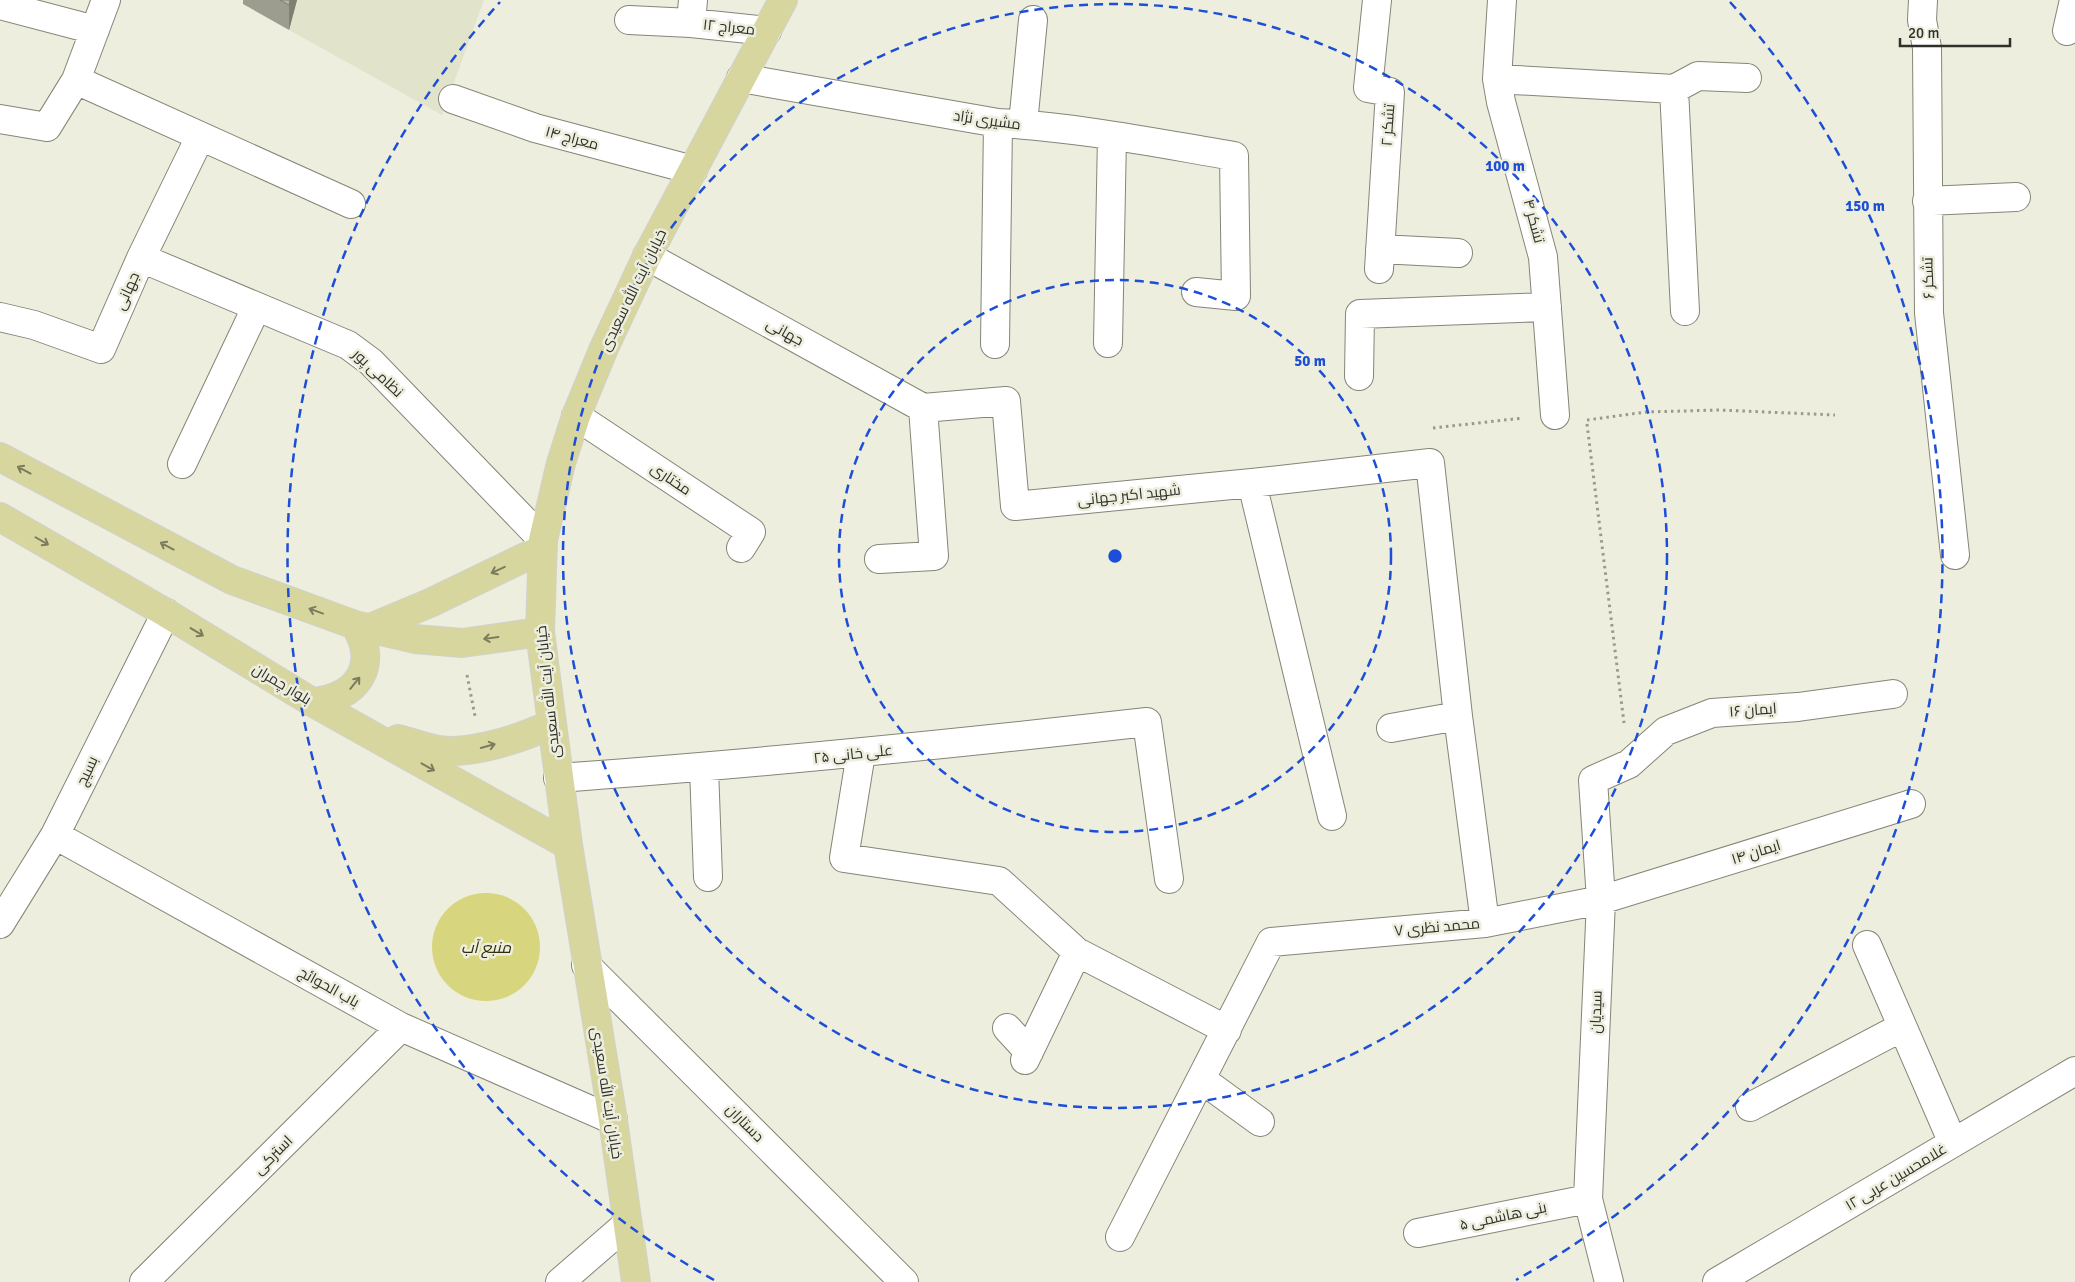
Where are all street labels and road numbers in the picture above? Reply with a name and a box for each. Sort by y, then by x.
street label: معراج ۱۲ [702,15,756,41]
street label: تشکر ۲ [1378,103,1398,147]
street label: مشیری نژاد [952,106,1022,135]
street label: معراج ۱۴ [543,122,601,156]
street label: تشکر ۴ [1520,197,1548,245]
street label: خیابان آیت الله سعیدی [595,226,671,354]
street label: تشکر ۶ [1918,257,1938,299]
street label: جهانی [111,269,144,313]
street label: جهانی [763,314,807,350]
street label: نظامی پور [348,344,407,402]
street label: مختاری [647,459,695,500]
street label: شهید اکبر جهانی [1077,481,1182,510]
street label: خیابان آیت الله سعیدی [531,625,565,759]
street label: بلوار چمران [249,659,315,709]
street label: ایمان ۱۶ [1729,699,1777,722]
street label: علی خانی ۲۵ [813,741,894,768]
street label: بسیج [72,753,103,790]
street label: ایمان ۱۴ [1729,836,1783,869]
street label: محمد نظری ۷ [1393,914,1481,941]
street label: باب الحوائج [294,963,363,1013]
street label: سیدیان [1586,990,1607,1034]
street label: خیابان آیت الله سعیدی [587,1026,627,1160]
street label: دستاران [721,1100,768,1147]
street label: استرکی [250,1132,297,1179]
street label: غلامحسین عربی ۱۲ [1842,1140,1951,1215]
street label: بنی هاشمی ۵ [1458,1198,1548,1235]

